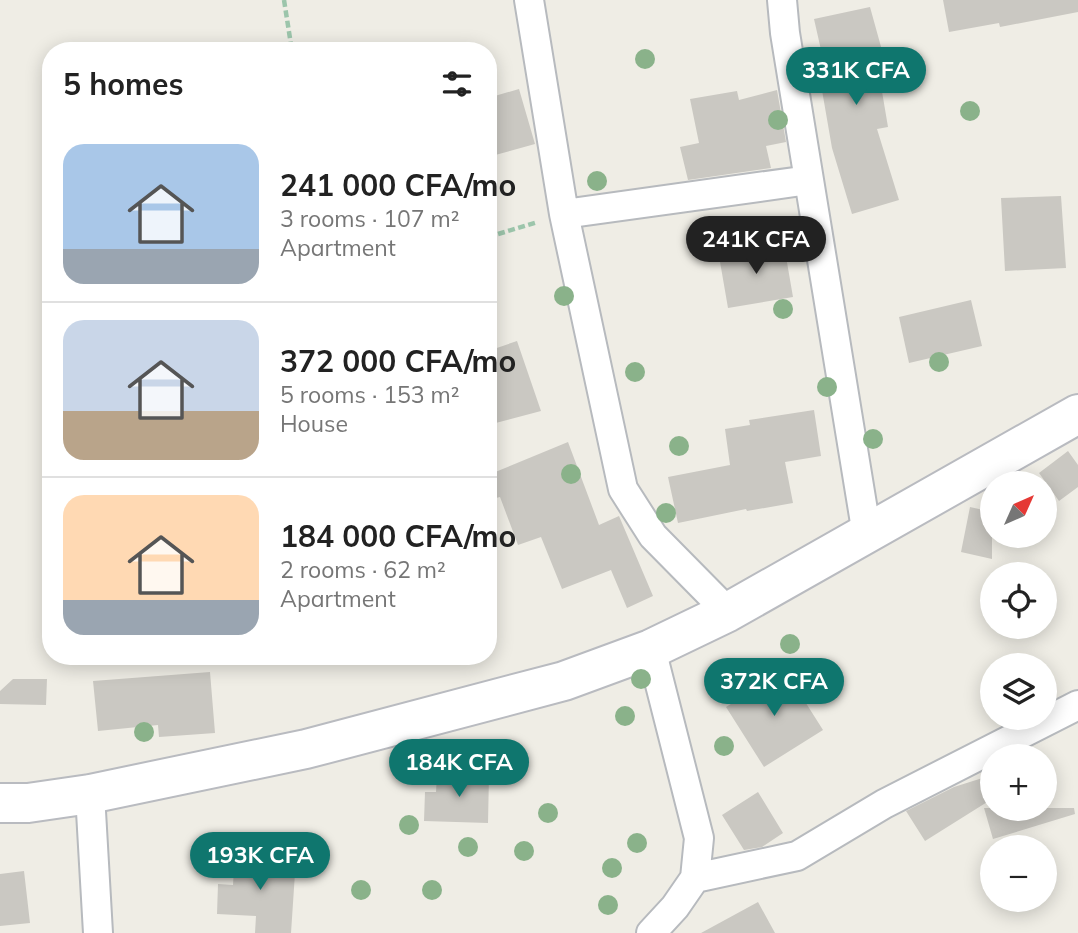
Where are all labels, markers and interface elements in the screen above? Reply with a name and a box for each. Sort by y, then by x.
pin: 331K CFA [784,48,928,107]
text: 331K CFA [802,55,910,84]
text: 5 homes [63,65,184,103]
icon: filters [438,65,476,103]
text: 241 000 CFA/mo [280,166,516,204]
icon: home [119,172,203,256]
text: 3 rooms · 107 m² [280,204,460,233]
pin: 241K CFA [684,216,828,276]
text: 241K CFA [702,224,810,253]
text: Apartment [280,233,396,262]
text: 372 000 CFA/mo [280,342,516,380]
icon: home [119,348,203,432]
text: 5 rooms · 153 m² [280,380,460,409]
text: House [280,409,348,438]
north arrow [980,471,1057,548]
map controls [980,471,1057,912]
text: 184 000 CFA/mo [280,517,516,555]
icon: home [119,523,203,607]
text: 2 rooms · 62 m² [280,555,446,584]
button: locate [980,562,1057,639]
text: Apartment [280,584,396,613]
button: layers [980,653,1057,730]
pin: 372K CFA [702,658,846,718]
text: 372K CFA [720,666,828,695]
pin: 184K CFA [387,740,531,799]
button: + [980,744,1057,821]
text: 184K CFA [405,747,513,776]
pin: 193K CFA [188,832,332,892]
button: − [980,835,1057,912]
text: 193K CFA [206,840,314,869]

